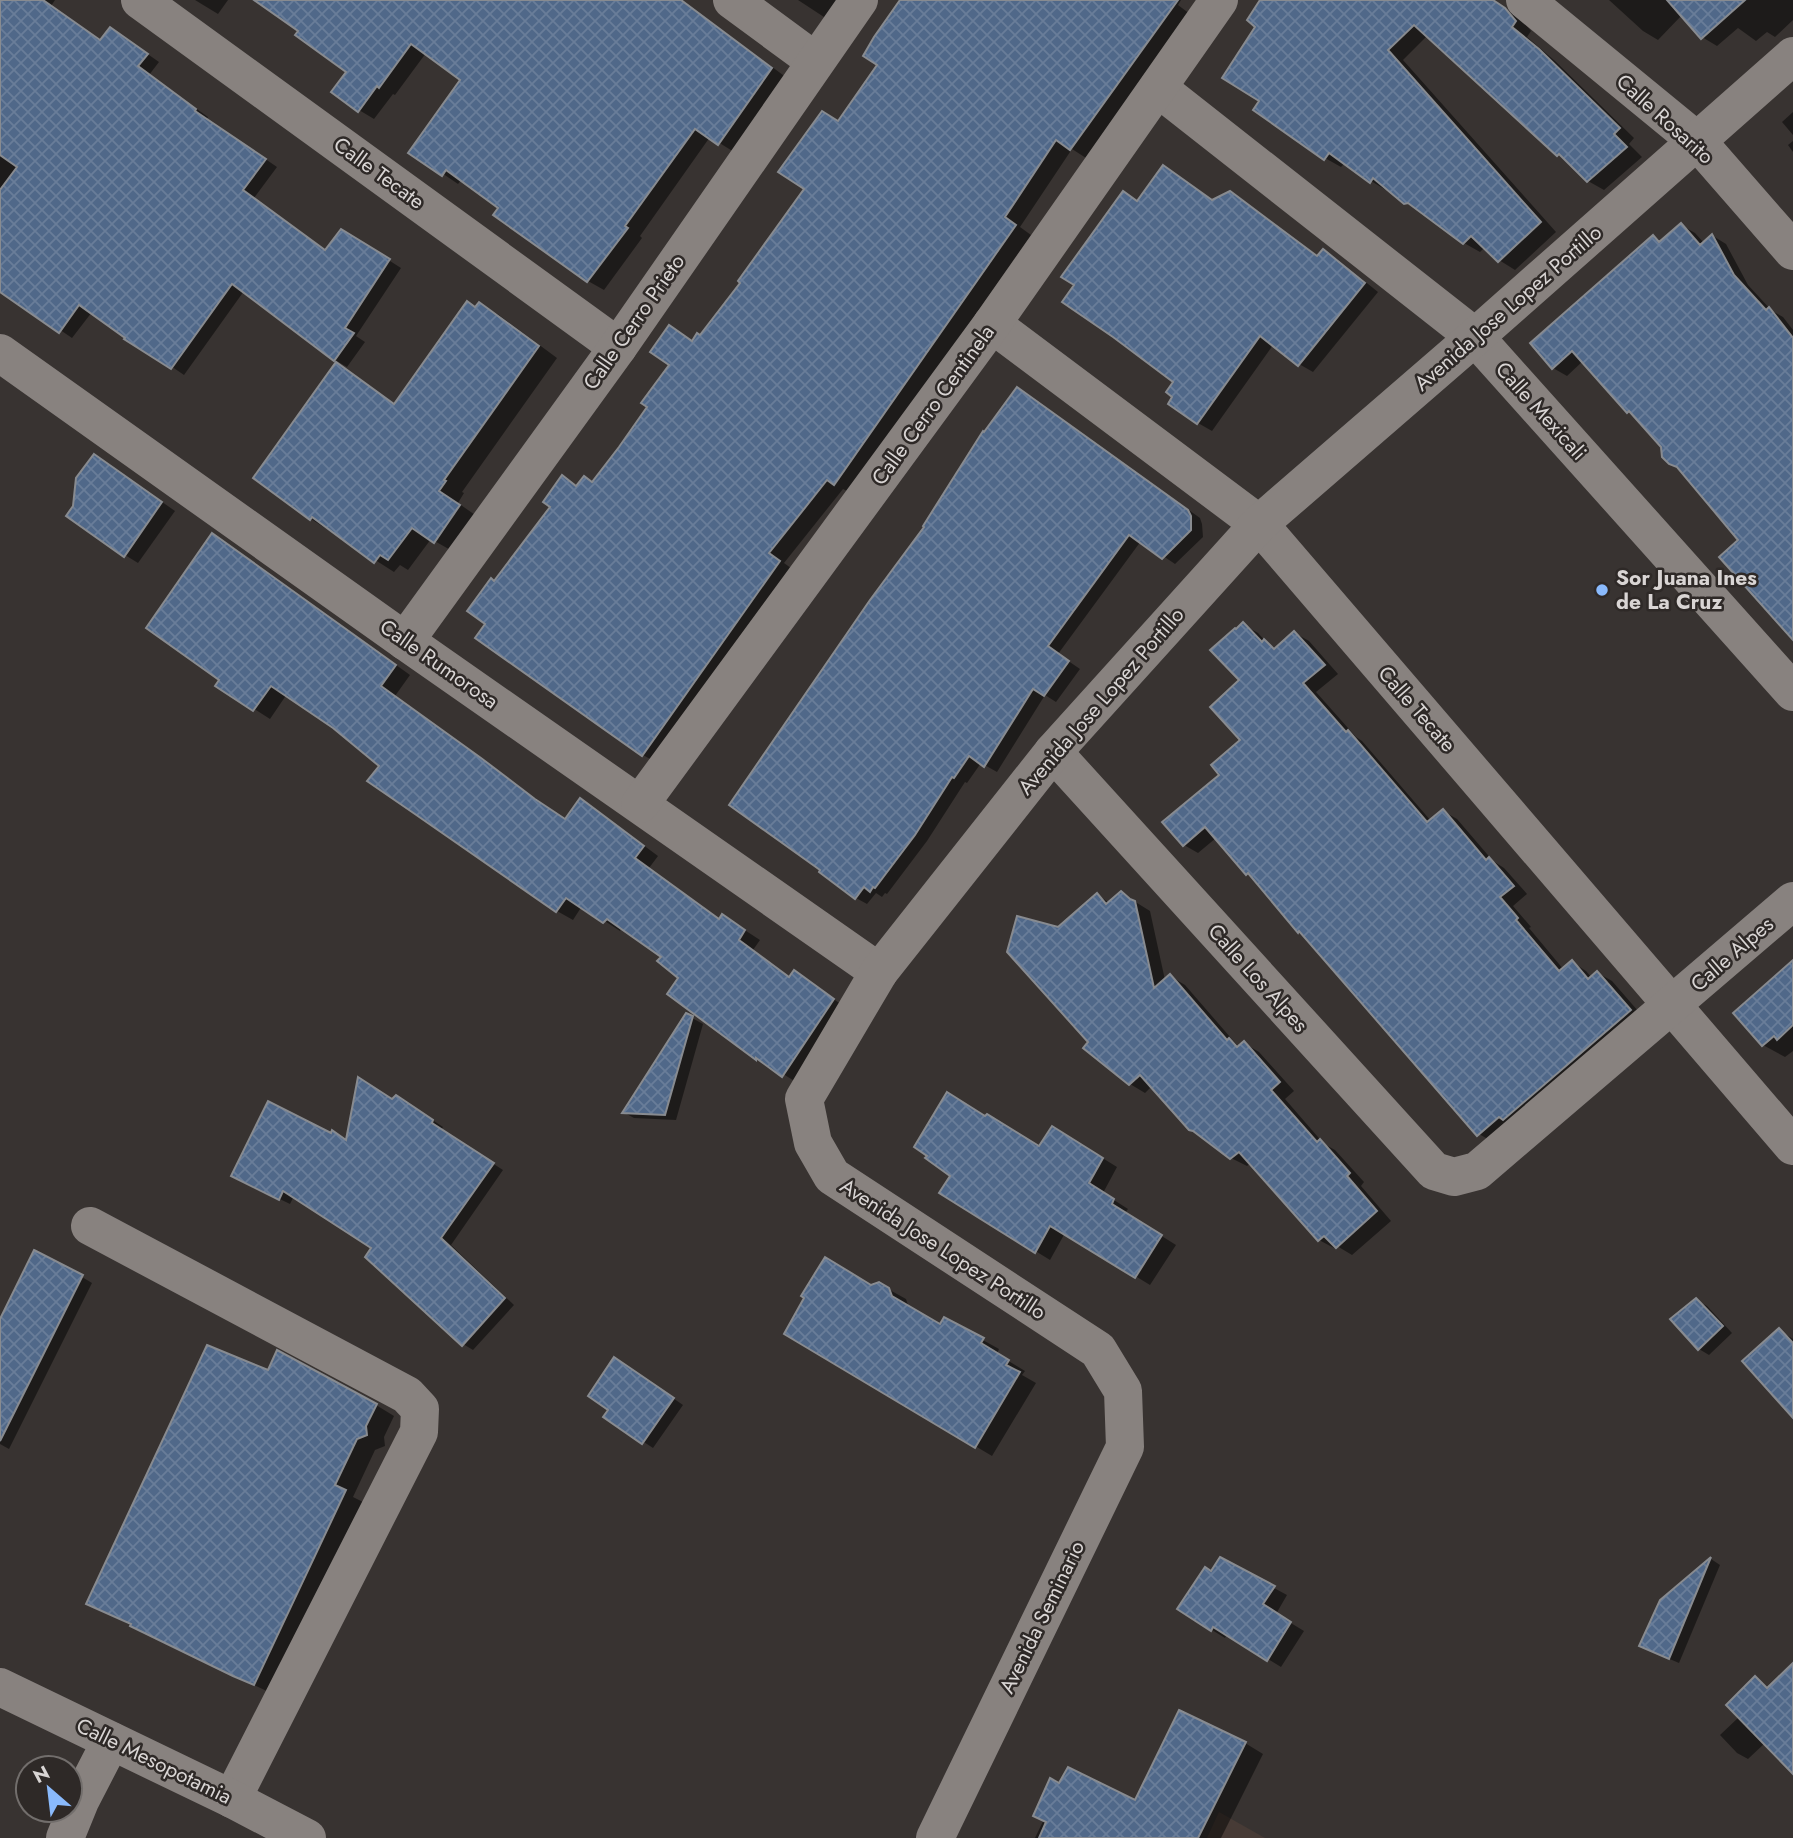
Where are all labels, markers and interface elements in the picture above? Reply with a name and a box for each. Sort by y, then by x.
street label: Calle Rosarito [1610,67,1720,171]
street label: Calle Tecate [327,130,431,216]
street label: Avenida Jose Lopez Portillo [1408,218,1608,398]
street label: Calle Cerro Prieto [576,248,692,396]
street label: Calle Cerro Centinela [864,319,1002,491]
street label: Calle Mexicali [1489,355,1593,467]
place label: Sor Juana Ines de La Cruz [1616,563,1757,617]
marker: Sor Juana Ines de La Cruz [1594,582,1610,598]
street label: Avenida Jose Lopez Portillo [1011,601,1191,801]
street label: Calle Rumorosa [374,612,504,716]
street label: Calle Tecate [1371,659,1463,759]
street label: Calle Alpes [1684,909,1780,999]
street label: Calle Los Alpes [1201,917,1315,1039]
street label: Avenida Jose Lopez Portillo [834,1171,1052,1327]
street label: Avenida Seminario [992,1535,1092,1699]
street label: Calle Mesopotamia [71,1710,237,1812]
north arrow [14,1754,84,1824]
text: N [28,1759,54,1790]

